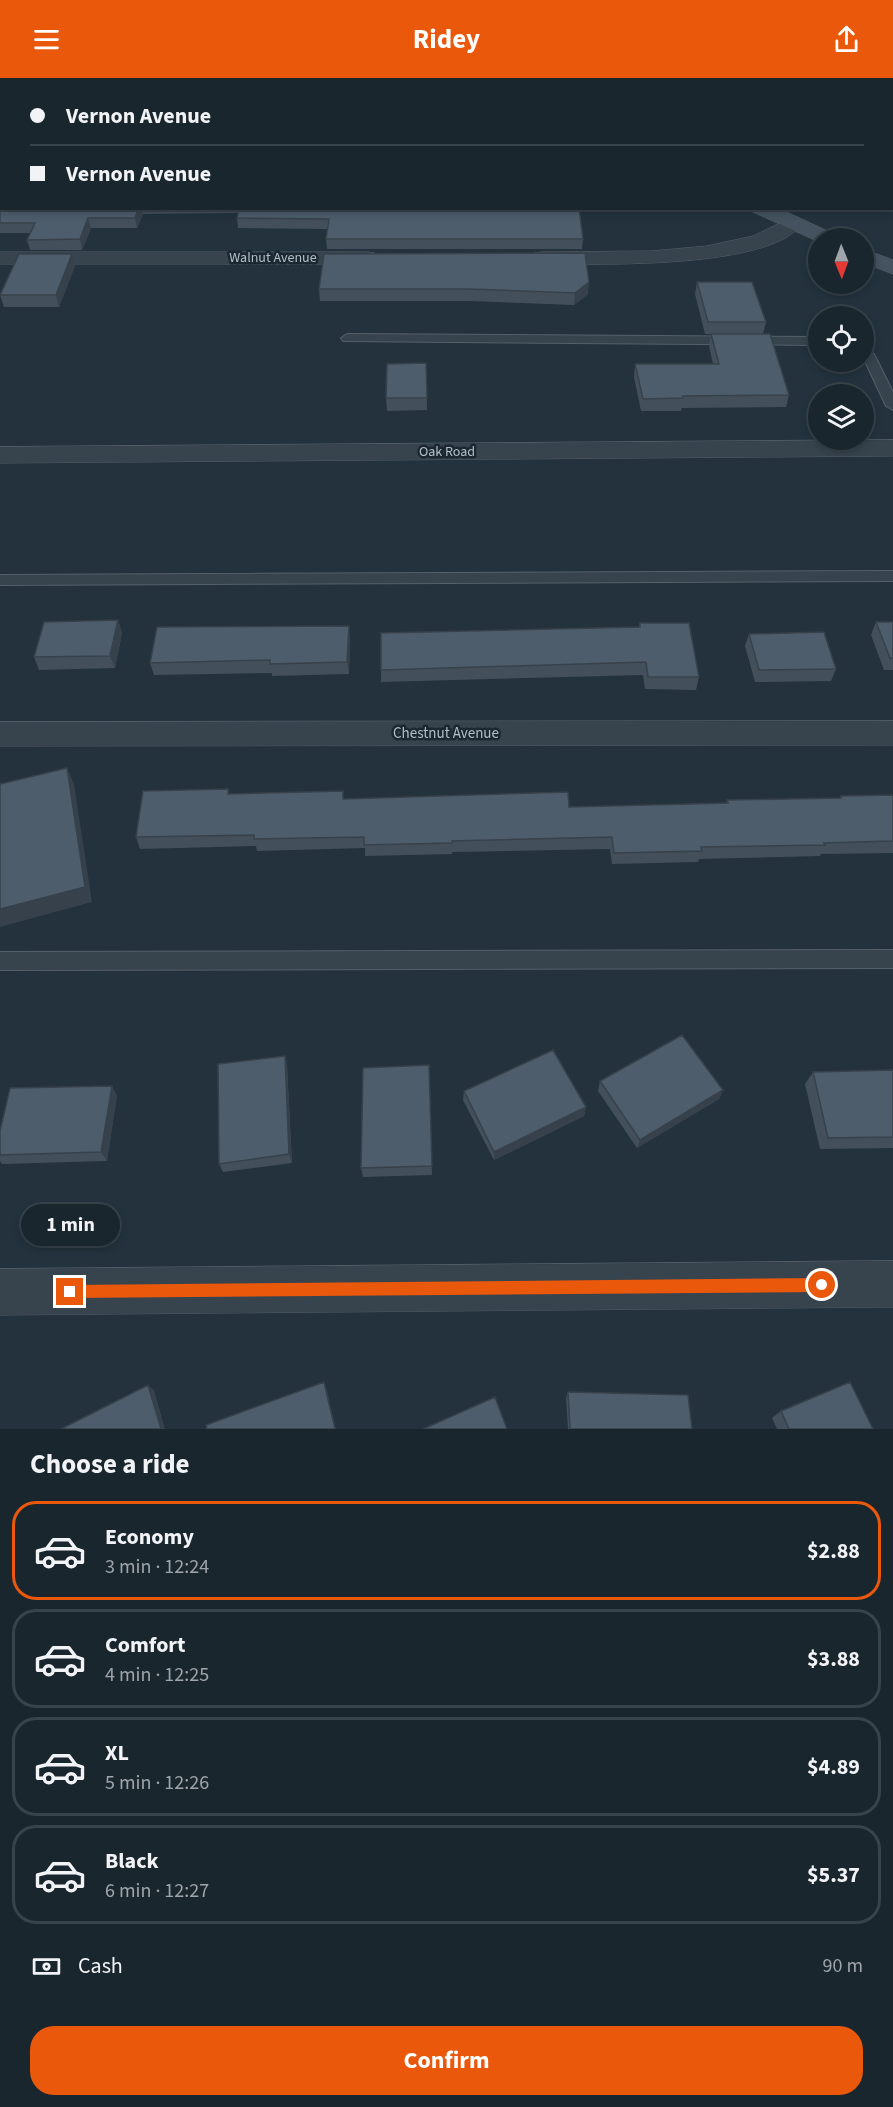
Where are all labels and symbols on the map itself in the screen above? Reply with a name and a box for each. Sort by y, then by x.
north arrow [808,228,874,294]
street label: Walnut Avenue [229,248,317,268]
street label: Oak Road [419,442,475,462]
street label: Chestnut Avenue [393,723,499,744]
callout: 1 min [20,1205,119,1247]
route start [808,1271,835,1298]
route end [56,1278,83,1305]

